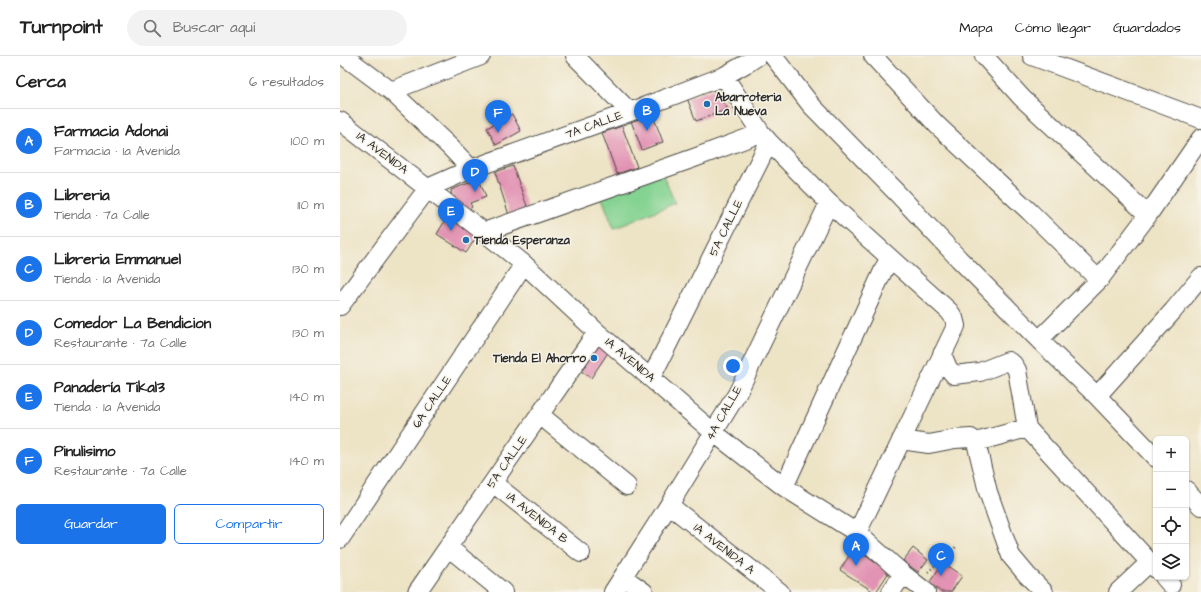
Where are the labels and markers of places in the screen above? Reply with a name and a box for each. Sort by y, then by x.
place label: Abarroteria La Nueva [715,89,782,120]
pin: B [634,98,660,131]
marker: Abarroteria La Nueva [702,99,712,109]
pin: F [485,100,511,133]
pin: D [462,159,488,192]
pin: E [438,198,464,231]
place label: Tienda Esperanza [473,232,571,250]
marker: Tienda Esperanza [461,235,471,245]
place label: Tienda El Ahorro [492,350,586,367]
marker: Tienda El Ahorro [589,353,599,363]
pin: A [843,533,869,566]
pin: C [928,543,954,576]

